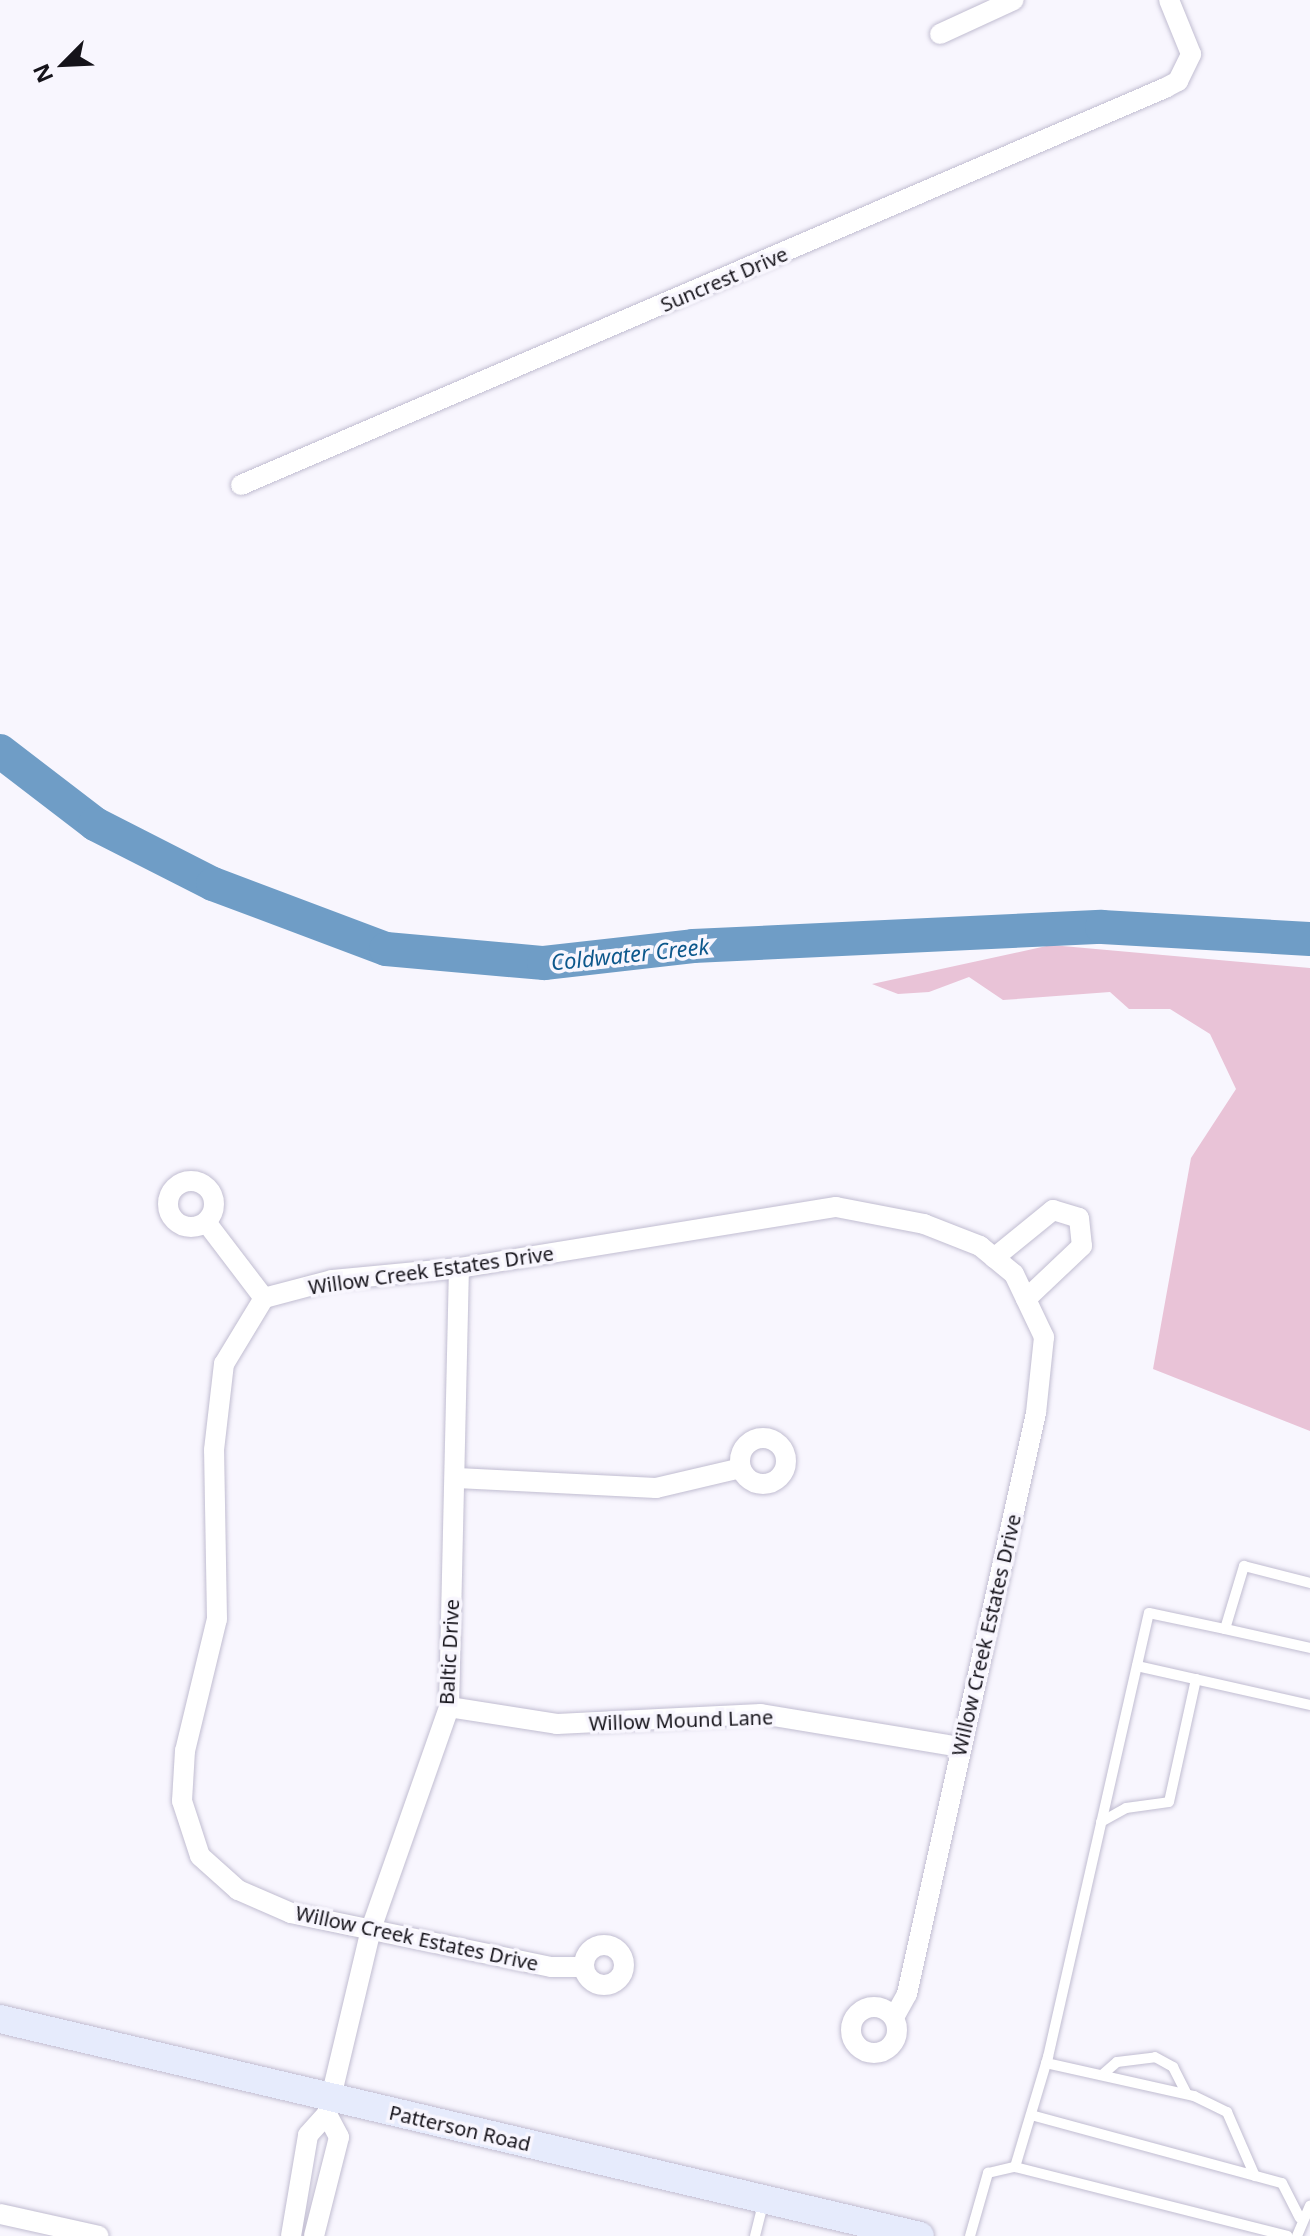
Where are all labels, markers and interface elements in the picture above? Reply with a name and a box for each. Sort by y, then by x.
north arrow [24,24,104,104]
text: N [25,59,59,88]
street label: Suncrest Drive [657,241,791,317]
water label: Coldwater Creek [550,933,710,975]
street label: Willow Creek Estates Drive [307,1241,555,1299]
street label: Willow Creek Estates Drive [946,1512,1026,1758]
street label: Baltic Drive [434,1598,464,1706]
street label: Willow Mound Lane [588,1705,774,1735]
street label: Willow Creek Estates Drive [293,1901,541,1975]
street label: Patterson Road [387,2100,533,2156]

